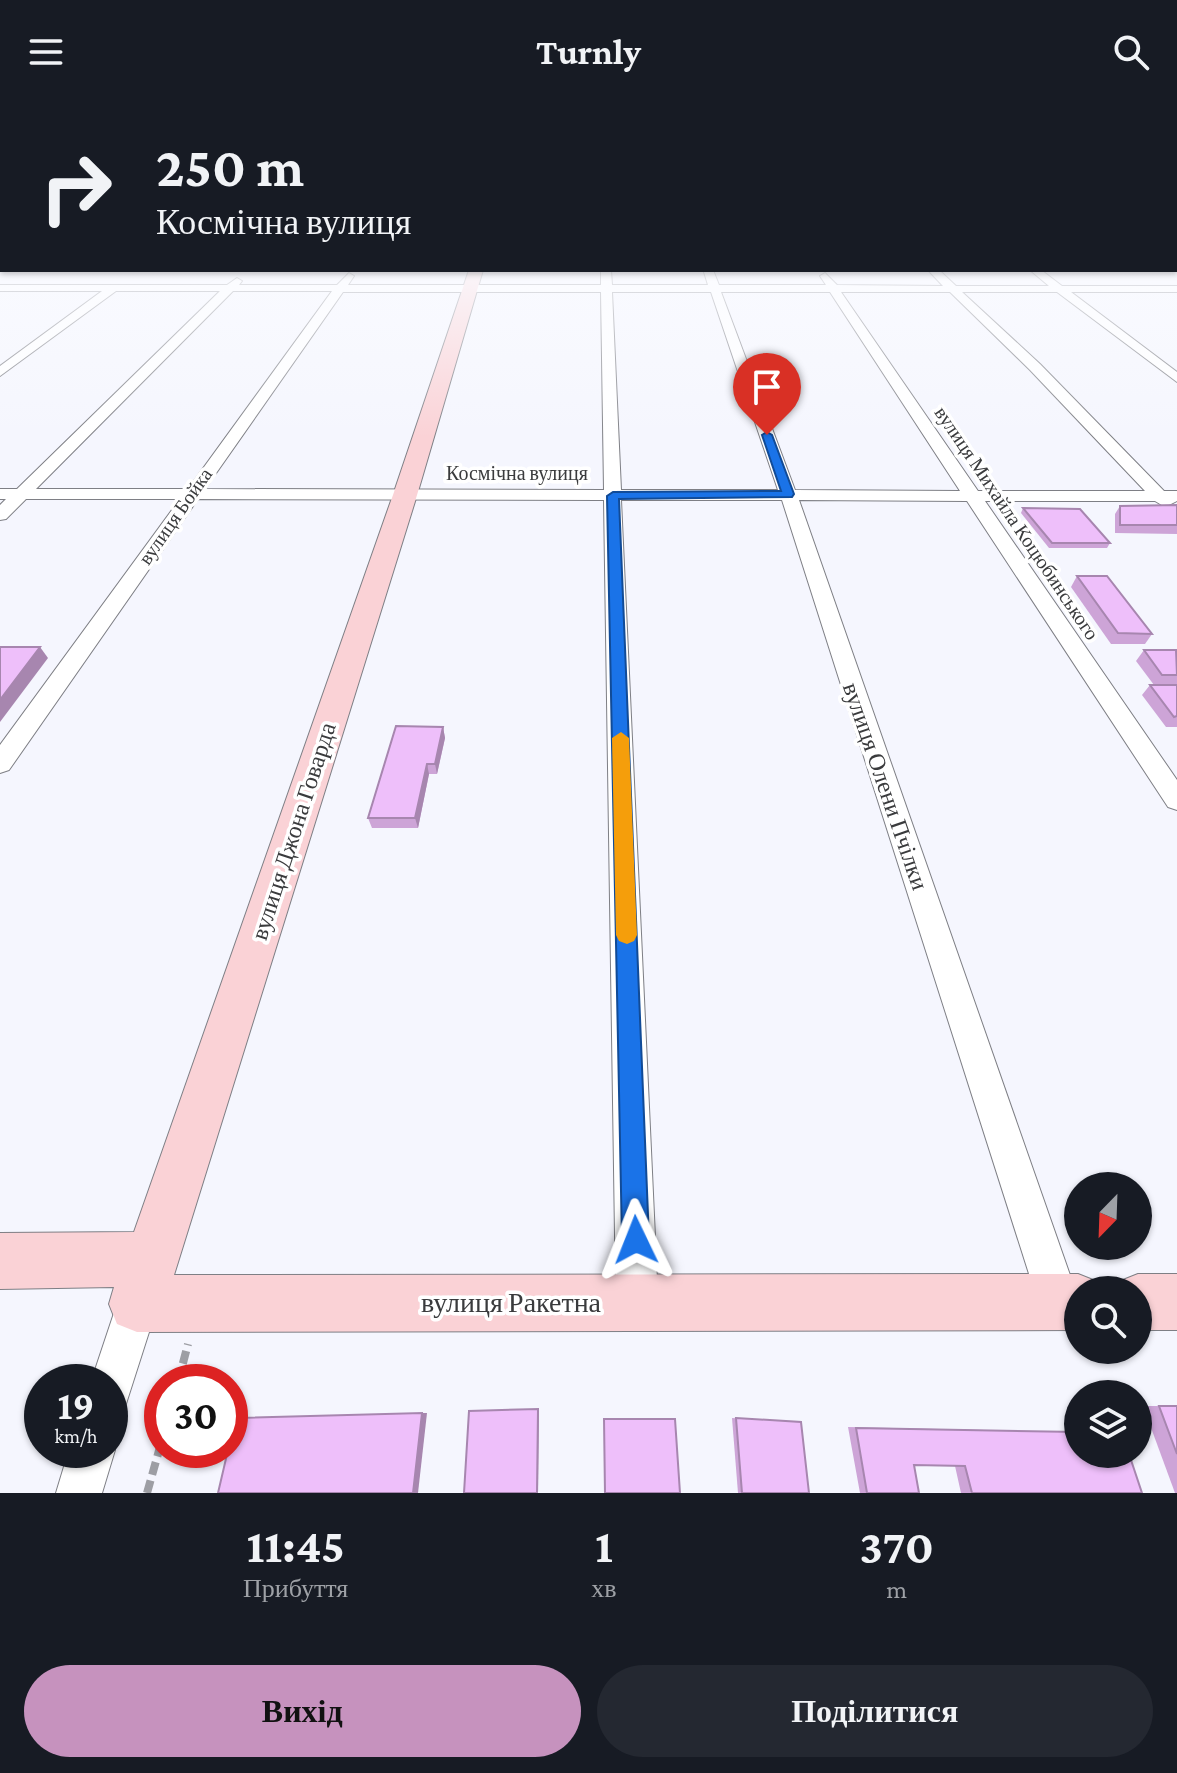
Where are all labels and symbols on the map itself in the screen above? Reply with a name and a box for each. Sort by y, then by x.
pin [733,353,801,435]
street label: вулиця Михайла Коцюбинського [930,402,1103,644]
street label: Космічна вулиця [446,462,588,485]
street label: вулиця Бойка [134,463,217,569]
street label: вулиця Олени Пчілки [838,679,934,893]
street label: вулиця Джона Говарда [245,719,341,943]
north arrow [1064,1172,1152,1260]
position arrow [594,1198,678,1282]
street label: вулиця Ракетна [421,1287,602,1318]
speed limit sign: 30 [144,1364,248,1468]

